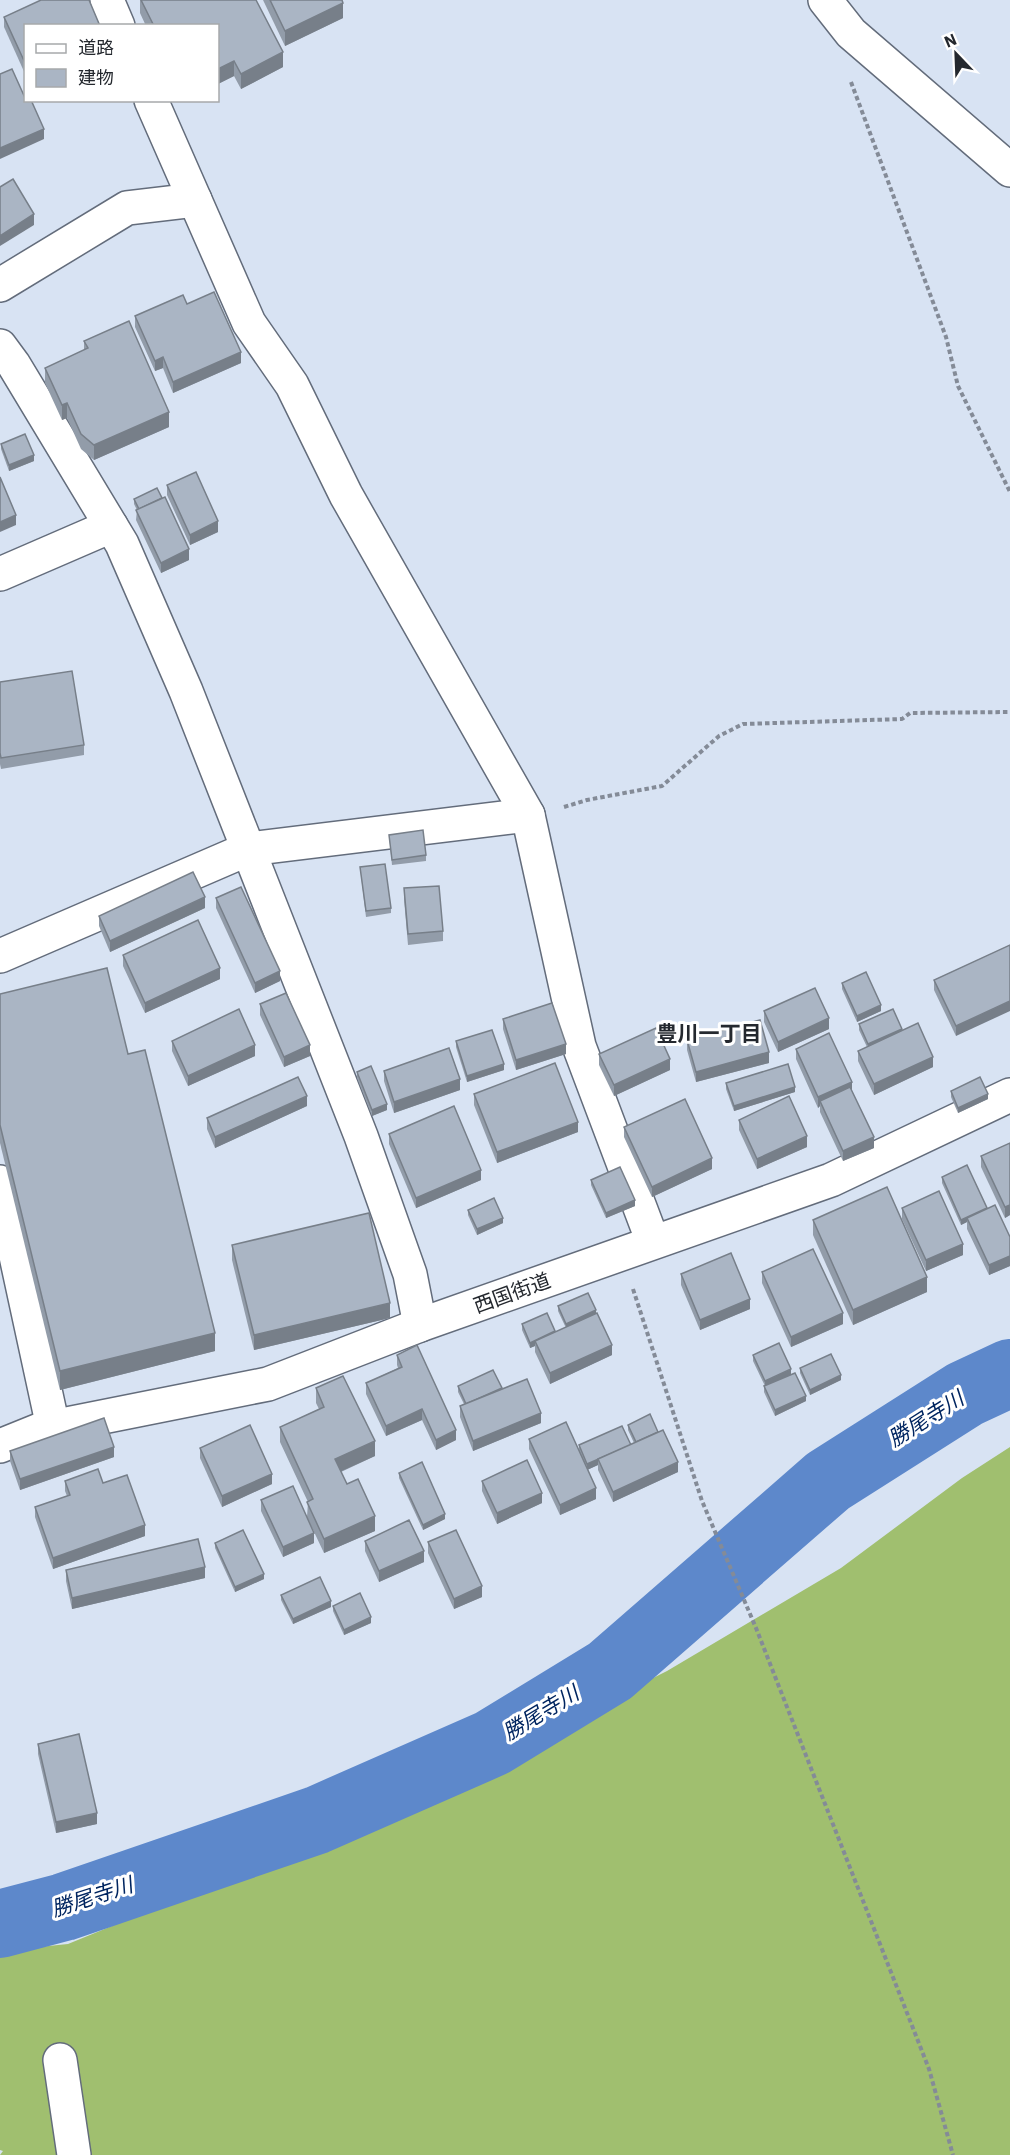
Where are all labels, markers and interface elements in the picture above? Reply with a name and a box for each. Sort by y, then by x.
legend [24,24,219,102]
north arrow [926,24,986,84]
text: N [941,29,959,52]
text: 道路 [78,36,114,59]
text: 建物 [78,66,114,89]
district label: 豊川一丁目 [657,1019,762,1047]
street label: 西国街道 [470,1266,554,1319]
water label: 勝尾寺川 [882,1383,970,1452]
water label: 勝尾寺川 [497,1677,585,1746]
water label: 勝尾寺川 [47,1869,138,1922]

